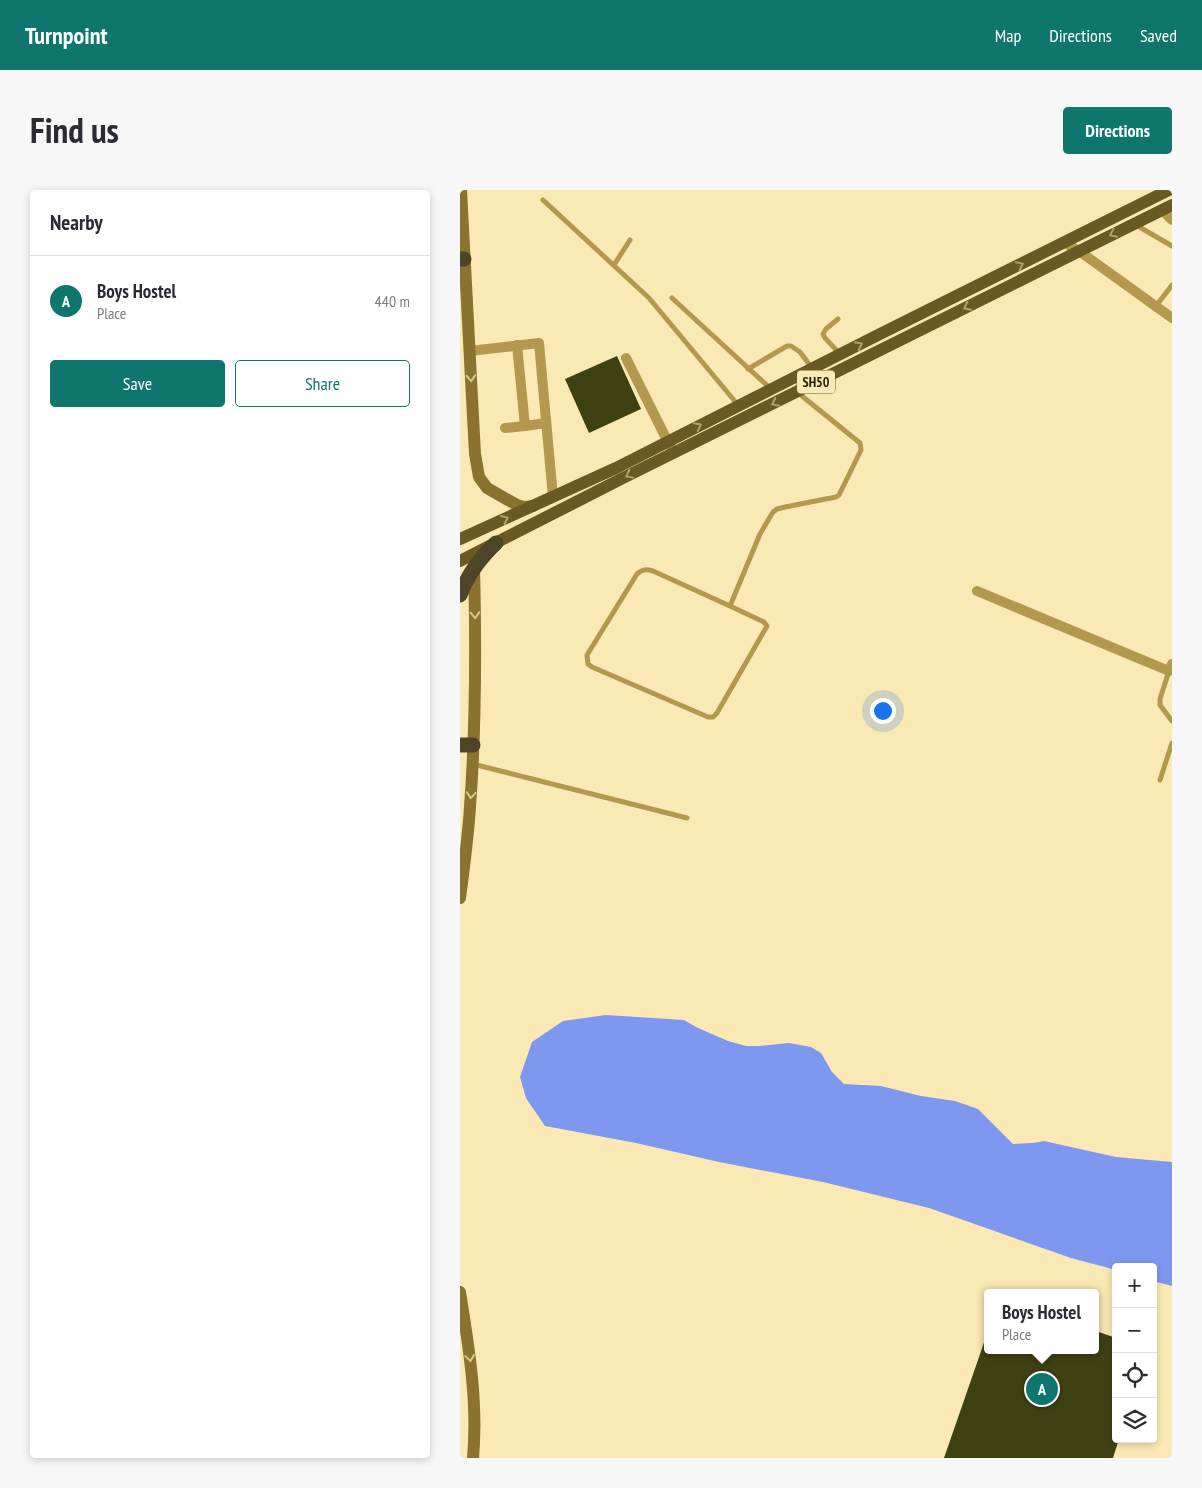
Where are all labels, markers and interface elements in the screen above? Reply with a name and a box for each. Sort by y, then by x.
text: Turnpoint [25,20,107,51]
text: Map [995,24,1021,47]
text: Directions [1049,24,1112,47]
text: Saved [1140,24,1177,47]
text: Find us [30,107,119,153]
button: Directions [1063,107,1172,154]
text: Nearby [50,209,103,236]
one-way arrow [1109,228,1118,238]
one-way arrow [1015,261,1024,271]
text: Boys Hostel [97,279,176,303]
text: A [62,291,70,311]
text: 440 m [375,291,410,311]
one-way arrow [963,301,972,311]
text: Place [97,303,126,323]
one-way arrow [854,341,863,351]
button: Save [50,360,225,407]
button: Share [235,360,410,407]
road number: SH50 [797,370,835,393]
one-way arrow [466,374,477,382]
one-way arrow [771,397,780,407]
one-way arrow [693,422,702,432]
one-way arrow [625,469,634,479]
one-way arrow [500,515,509,526]
one-way arrow [470,612,481,620]
your location [870,698,896,724]
one-way arrow [465,792,476,800]
map controls [1112,1263,1157,1443]
button: + [1112,1263,1157,1308]
popup [984,1289,1099,1354]
text: Boys Hostel [1002,1300,1081,1324]
button: − [1112,1308,1157,1353]
text: Place [1002,1324,1031,1344]
button: locate [1112,1353,1157,1398]
one-way arrow [464,1354,475,1362]
pin: A [1026,1370,1058,1408]
button: layers [1112,1398,1157,1443]

